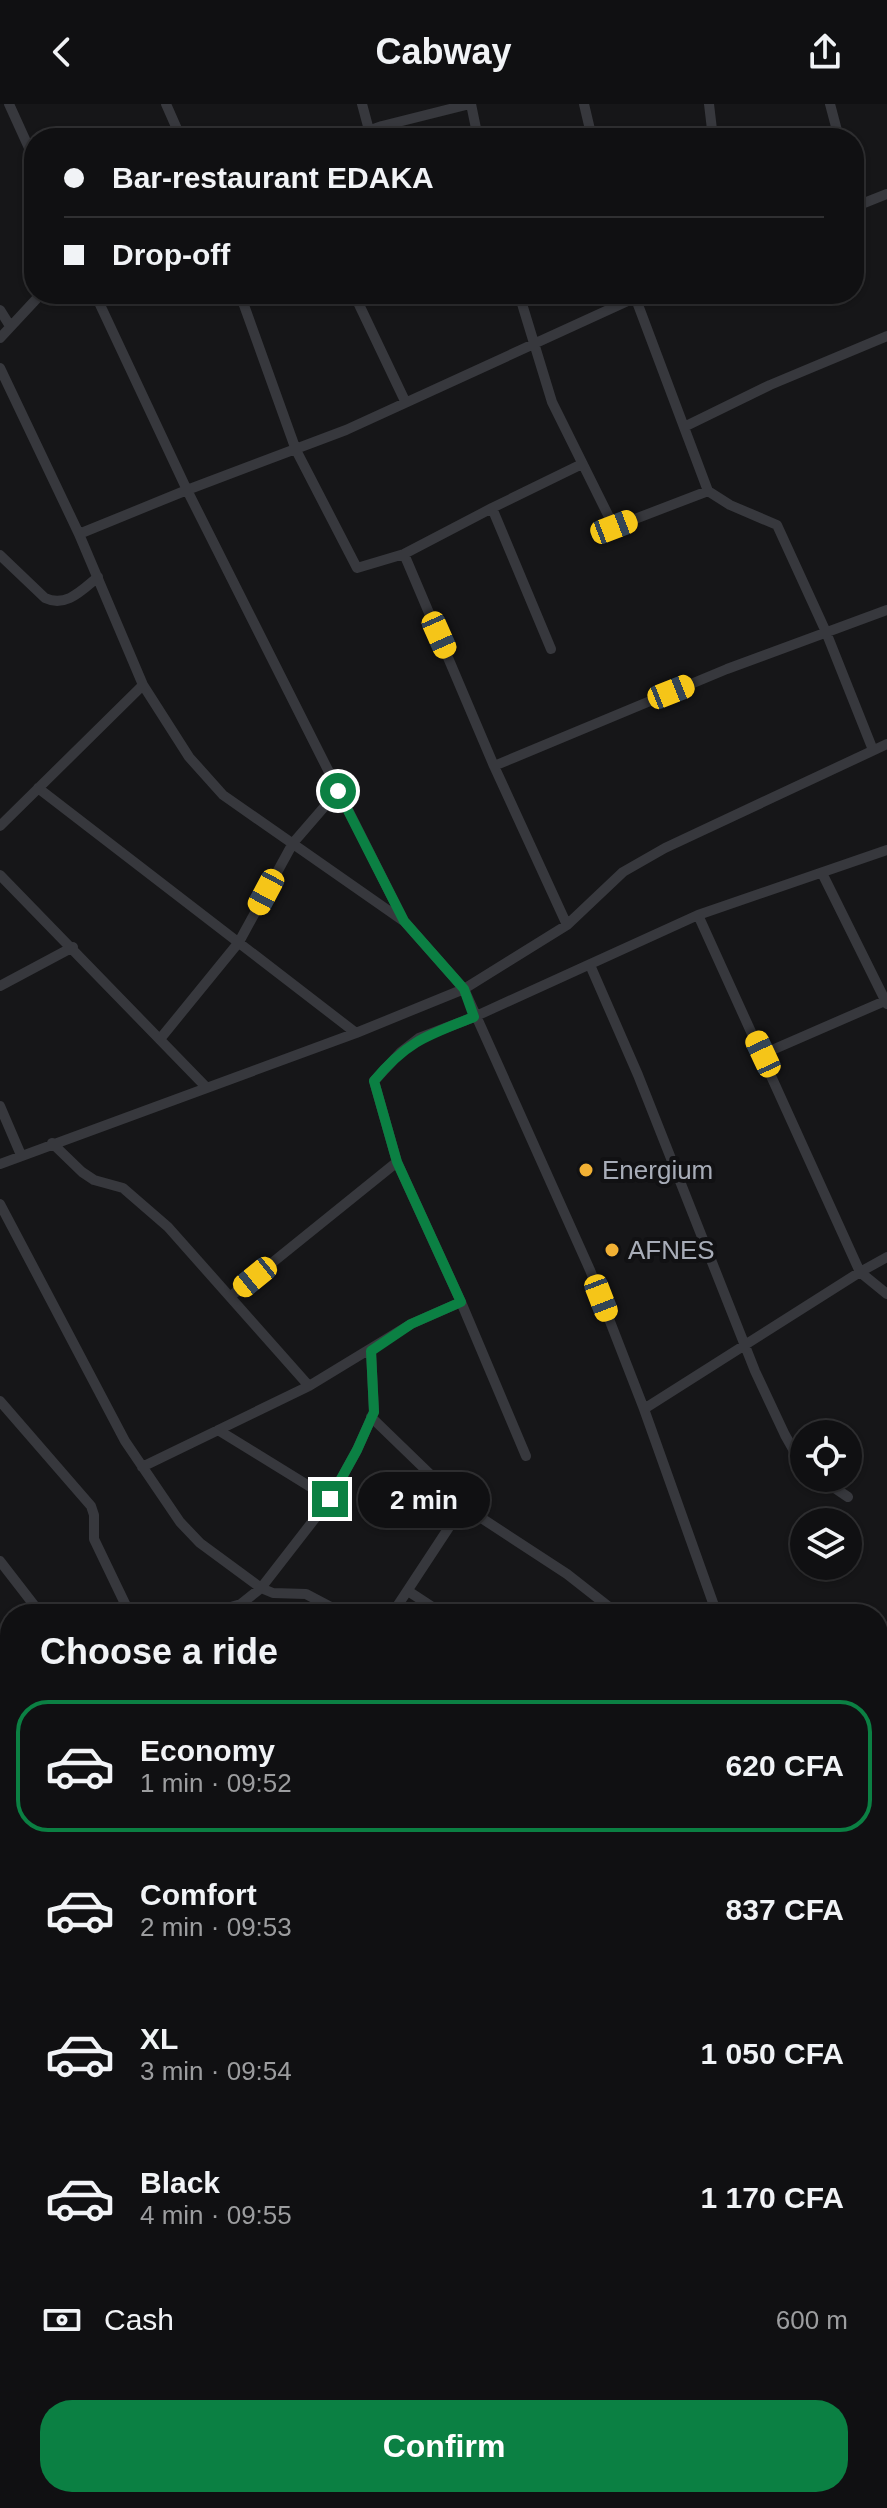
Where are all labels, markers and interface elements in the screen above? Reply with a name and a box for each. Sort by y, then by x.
icon: back [40,30,84,74]
icon: share [803,30,847,74]
text: Cabway [375,31,512,72]
text: Bar-restaurant EDAKA [112,161,434,194]
text: Drop-off [112,238,230,271]
car [587,507,641,547]
car [418,608,460,662]
car [644,672,698,712]
route start [320,773,356,809]
car [244,865,288,919]
car [742,1027,784,1081]
place label: Energium [602,1155,713,1185]
marker: Energium [577,1161,595,1179]
place label: AFNES [628,1235,715,1265]
marker: AFNES [603,1241,621,1259]
car [229,1253,281,1301]
car [581,1271,621,1325]
map controls [790,1420,862,1580]
button: locate [790,1420,862,1492]
callout: 2 min [358,1471,490,1527]
route end [312,1481,348,1517]
text: 2 min [390,1485,458,1515]
button: layers [790,1508,862,1580]
text: Choose a ride [40,1631,278,1672]
icon: car [44,1730,116,1802]
text: Economy [140,1734,275,1767]
text: 620 CFA [726,1749,844,1782]
text: 1 min · 09:52 [140,1768,292,1798]
icon: car [44,1874,116,1946]
text: Comfort [140,1878,257,1911]
text: 837 CFA [726,1893,844,1926]
text: 2 min · 09:53 [140,1912,292,1942]
icon: car [44,2018,116,2090]
text: XL [140,2022,178,2055]
text: 1 050 CFA [701,2037,844,2070]
text: 3 min · 09:54 [140,2056,292,2086]
icon: car [44,2162,116,2234]
text: Black [140,2166,220,2199]
text: 1 170 CFA [701,2181,844,2214]
text: 4 min · 09:55 [140,2200,292,2230]
icon: cash [40,2298,84,2342]
text: Cash [104,2303,174,2336]
text: 600 m [776,2305,848,2335]
button: Confirm [40,2400,848,2492]

